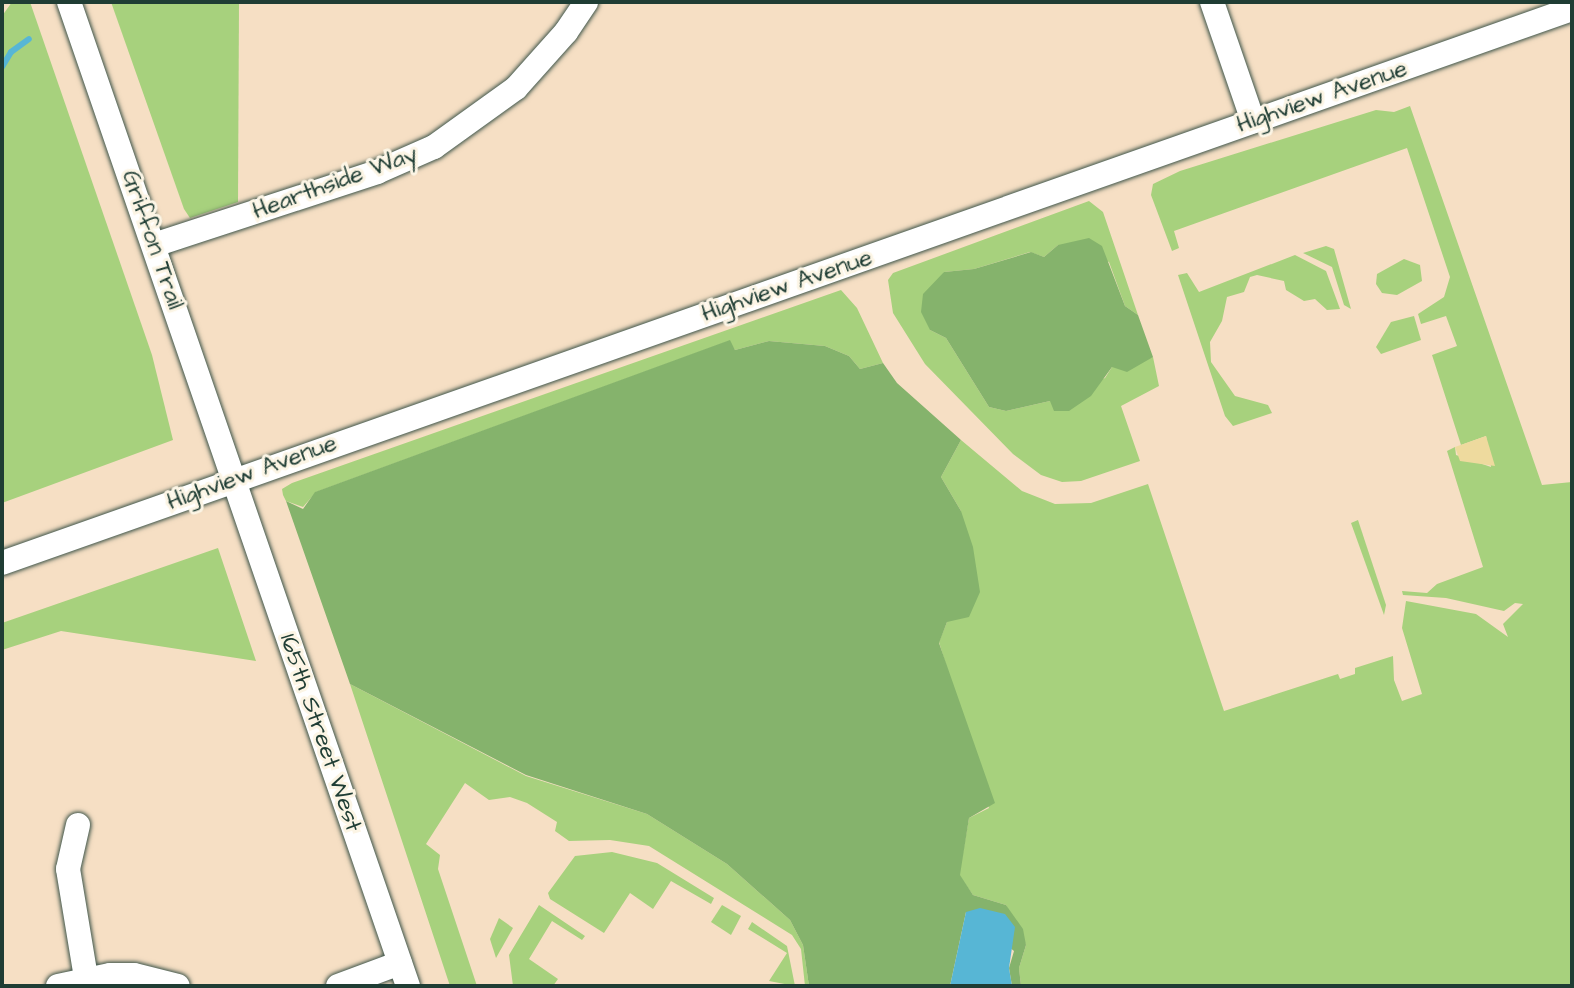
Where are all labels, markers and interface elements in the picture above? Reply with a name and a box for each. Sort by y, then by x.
street label: Highview Avenue [1233,54,1411,140]
street label: Hearthside Way [249,140,421,226]
street label: Griffon Trail [115,167,189,313]
street label: Highview Avenue [698,243,876,329]
street label: Highview Avenue [163,429,341,517]
street label: 165th Street West [273,630,367,836]

